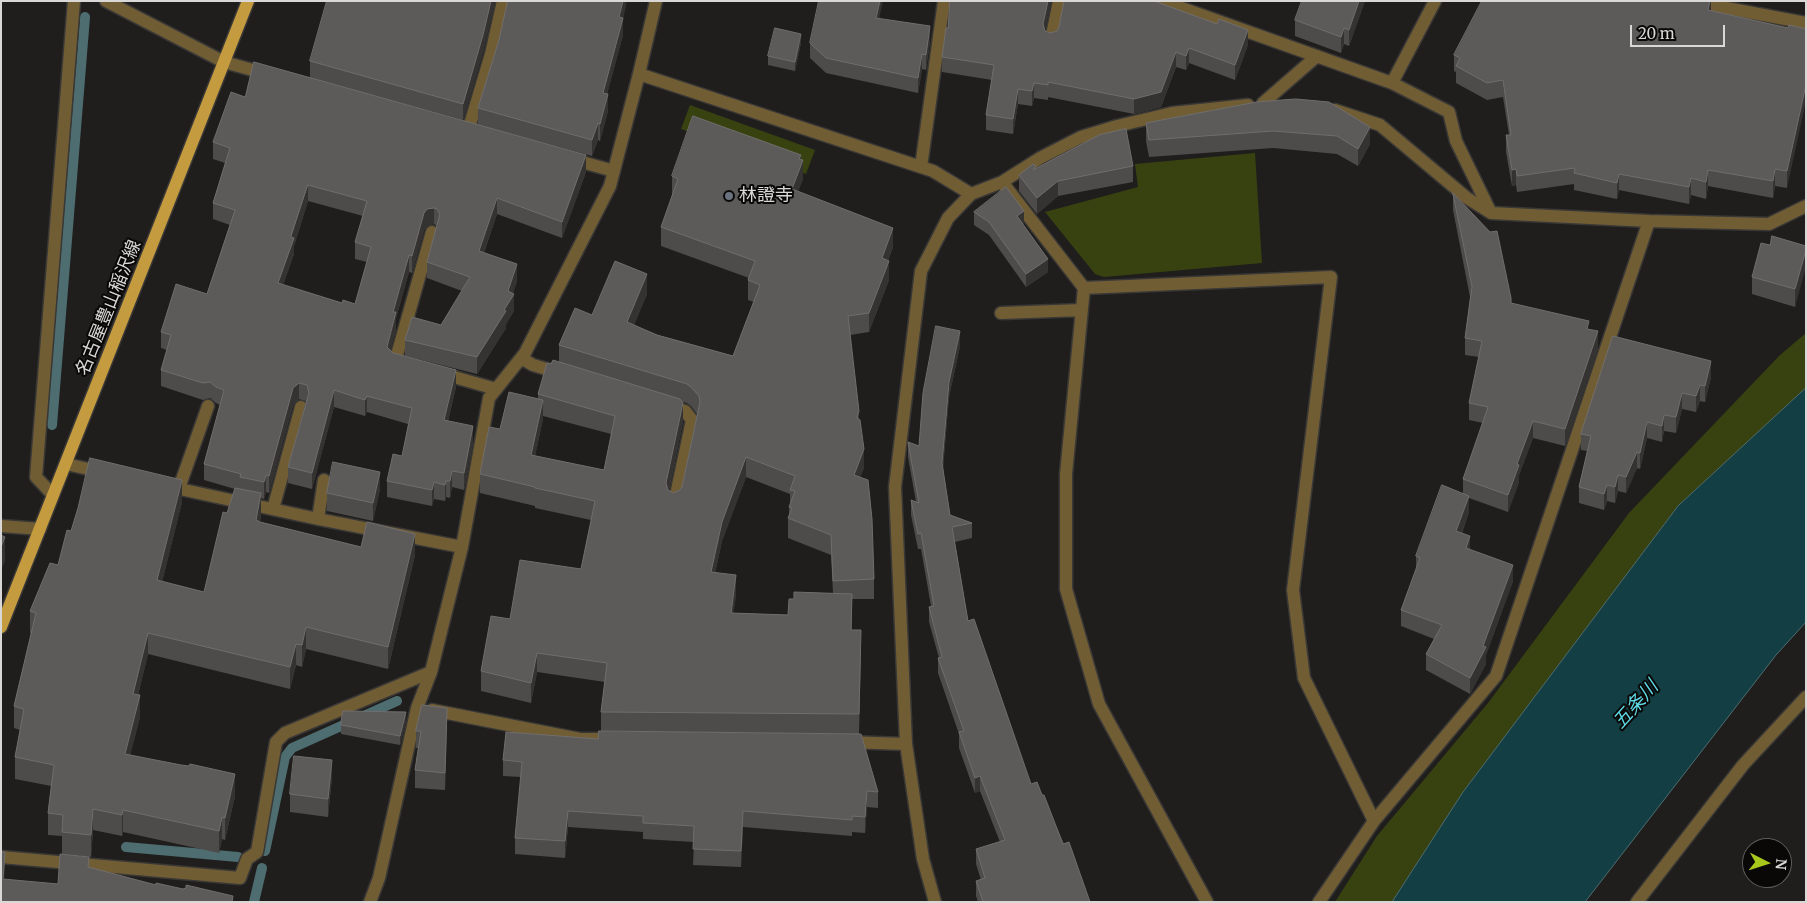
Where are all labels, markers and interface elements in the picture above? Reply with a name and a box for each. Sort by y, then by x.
scale bar [1632,15,1727,47]
text: 20 m [1638,24,1675,43]
place label: 林證寺 [739,185,793,207]
marker: 林證寺 [723,190,735,202]
street label: 名古屋豊山稲沢線 [72,237,146,379]
water label: 五条川 [1608,676,1664,734]
north arrow [1742,838,1792,888]
text: N [1771,858,1790,871]

